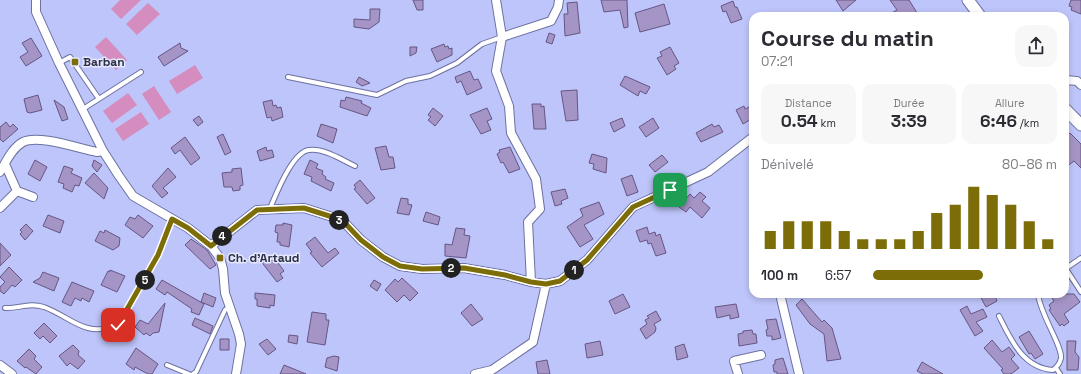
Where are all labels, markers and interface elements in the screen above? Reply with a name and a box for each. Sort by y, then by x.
text: Course du matin [761,24,934,52]
button: share [1015,25,1057,67]
text: 07:21 [761,53,793,70]
place label: Barban [83,54,125,70]
marker: Barban [70,57,80,67]
text: Distance [785,96,832,110]
text: Durée [893,96,924,110]
text: Allure [995,96,1024,110]
text: 0.54 [781,110,818,132]
text: 3:39 [891,110,927,132]
text: 6:46 [980,110,1017,132]
text: km [818,116,836,130]
text: /km [1017,116,1039,130]
text: Dénivelé [761,156,814,173]
text: 80–86 m [1002,156,1057,173]
pin [653,173,687,207]
icon: arrive [659,179,681,201]
pin: 3 [329,210,349,230]
text: 3 [336,213,342,227]
pin: 4 [212,226,232,246]
text: 4 [219,229,226,243]
place label: Ch. d'Artaud [228,250,299,266]
marker: Ch. d'Artaud [215,253,225,263]
pin: 2 [441,258,461,278]
pin: 1 [564,260,584,280]
text: 2 [448,261,454,275]
text: 1 [572,263,576,277]
text: 100 m [761,267,798,284]
text: 6:57 [825,267,851,284]
pin: 5 [135,270,155,290]
text: 5 [142,273,148,287]
pin [101,308,135,342]
icon: check [107,314,129,336]

